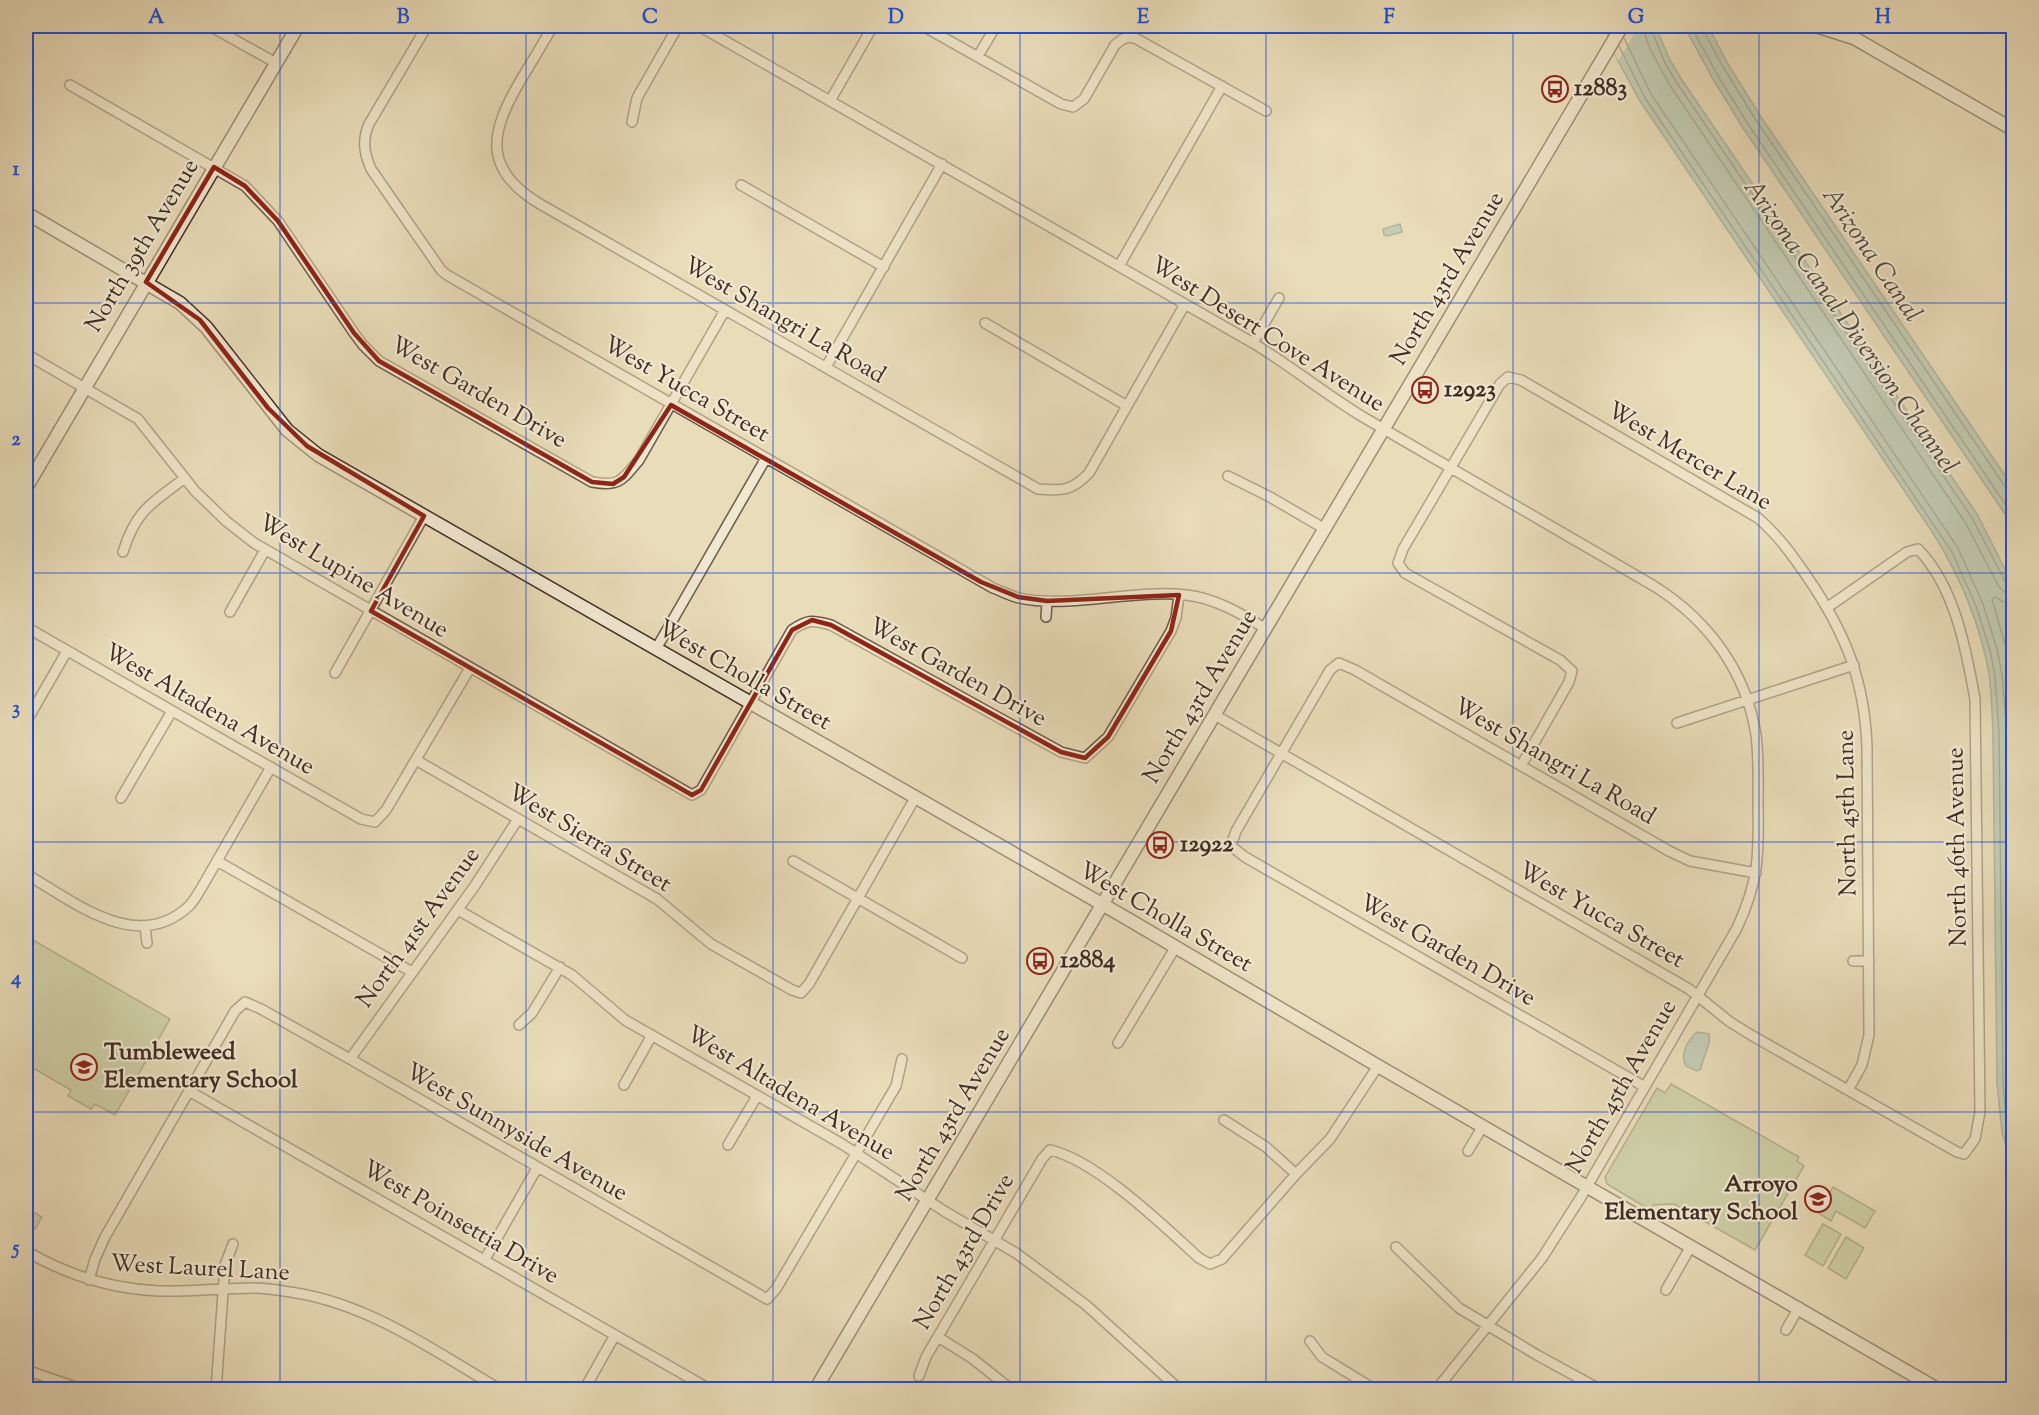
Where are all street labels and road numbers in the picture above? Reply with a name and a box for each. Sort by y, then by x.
street label: North 39th Avenue [78,153,208,339]
street label: North 43rd Avenue [1382,185,1514,373]
street label: West Shangri La Road [676,249,892,393]
street label: West Desert Cove Avenue [1143,249,1391,421]
street label: West Garden Drive [383,328,573,458]
street label: West Yucca Street [596,328,776,452]
street label: West Mercer Lane [1600,394,1778,520]
street label: West Lupine Avenue [251,507,455,647]
street label: North 43rd Avenue [1135,603,1267,791]
street label: West Garden Drive [862,610,1052,736]
street label: West Cholla Street [651,612,837,740]
street label: West Altadena Avenue [97,636,321,784]
street label: West Shangri La Road [1446,690,1662,834]
street label: North 45th Lane [1830,729,1866,897]
street label: North 46th Avenue [1939,747,1977,947]
street label: West Sierra Street [500,776,678,902]
street label: North 41st Avenue [349,841,489,1015]
street label: West Cholla Street [1072,854,1258,982]
street label: West Yucca Street [1511,854,1691,978]
street label: West Garden Drive [1352,886,1542,1016]
street label: North 45th Avenue [1558,994,1686,1180]
street label: West Altadena Avenue [679,1018,901,1170]
street label: North 43rd Avenue [888,1021,1020,1209]
street label: West Sunnyside Avenue [398,1055,634,1211]
street label: West Poinsettia Drive [355,1153,565,1293]
street label: North 43rd Drive [906,1168,1024,1336]
street label: West Laurel Lane [109,1247,291,1291]

